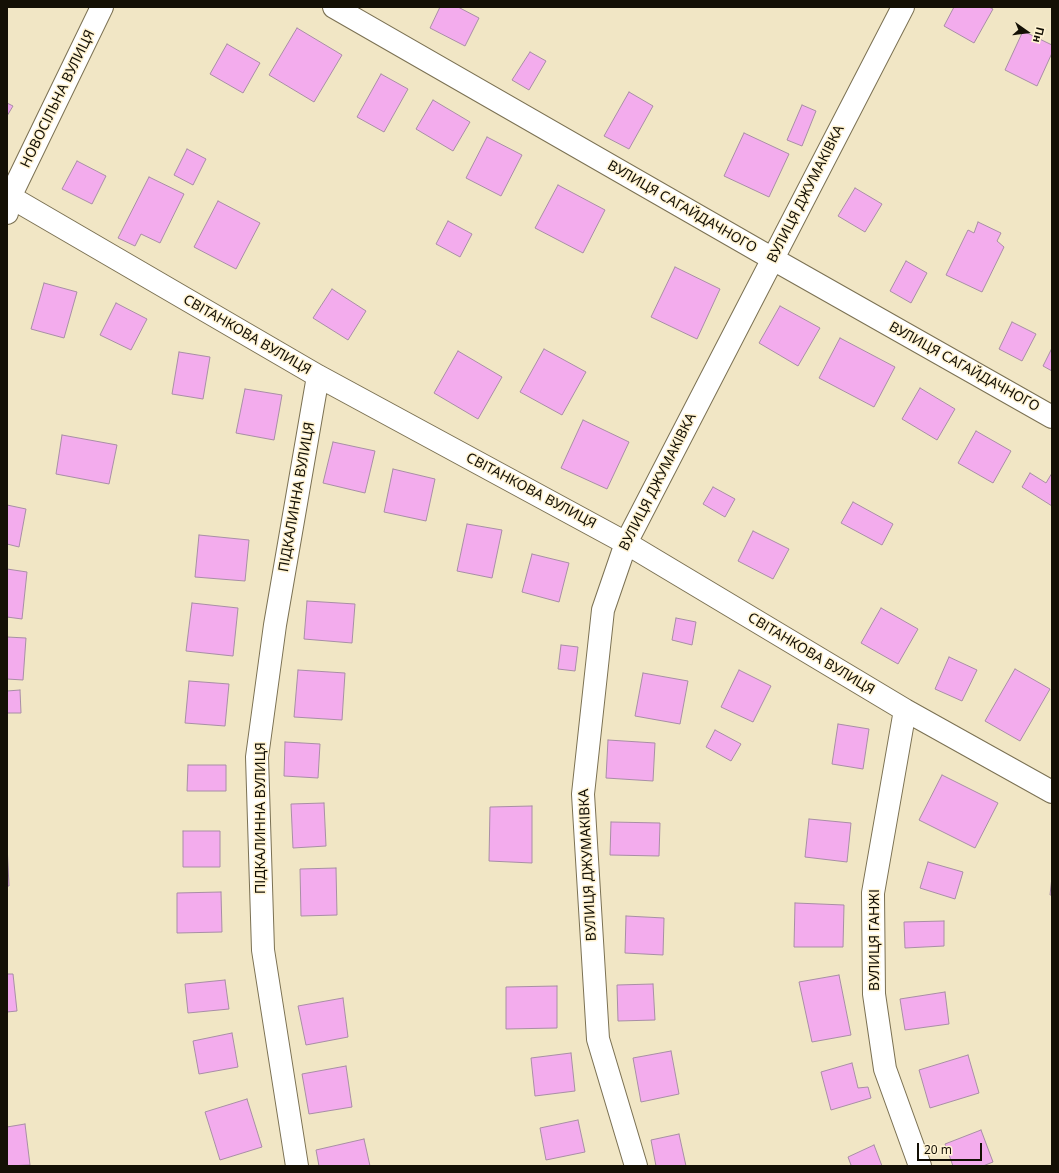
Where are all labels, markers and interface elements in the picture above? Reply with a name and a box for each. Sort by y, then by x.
north arrow [1007,12,1047,52]
text: Пн [1030,26,1048,44]
street label: НОВОСІЛЬНА ВУЛИЦЯ [17,27,99,171]
street label: ВУЛИЦЯ ДЖУМАКІВКА [764,122,848,266]
street label: ВУЛИЦЯ САГАЙДАЧНОГО [604,157,760,257]
street label: СВІТАНКОВА ВУЛИЦЯ [180,291,314,379]
street label: ВУЛИЦЯ САГАЙДАЧНОГО [886,319,1042,415]
street label: ВУЛИЦЯ ДЖУМАКІВКА [616,410,700,554]
street label: ПІДКАЛИННА ВУЛИЦЯ [276,421,318,573]
street label: СВІТАНКОВА ВУЛИЦЯ [463,450,599,532]
street label: СВІТАНКОВА ВУЛИЦЯ [744,609,878,699]
street label: ПІДКАЛИННА ВУЛИЦЯ [253,742,269,894]
street label: ВУЛИЦЯ ДЖУМАКІВКА [576,788,600,942]
street label: ВУЛИЦЯ ГАНЖІ [867,889,883,991]
scale bar [919,1135,984,1161]
text: 20 m [924,1141,952,1158]

